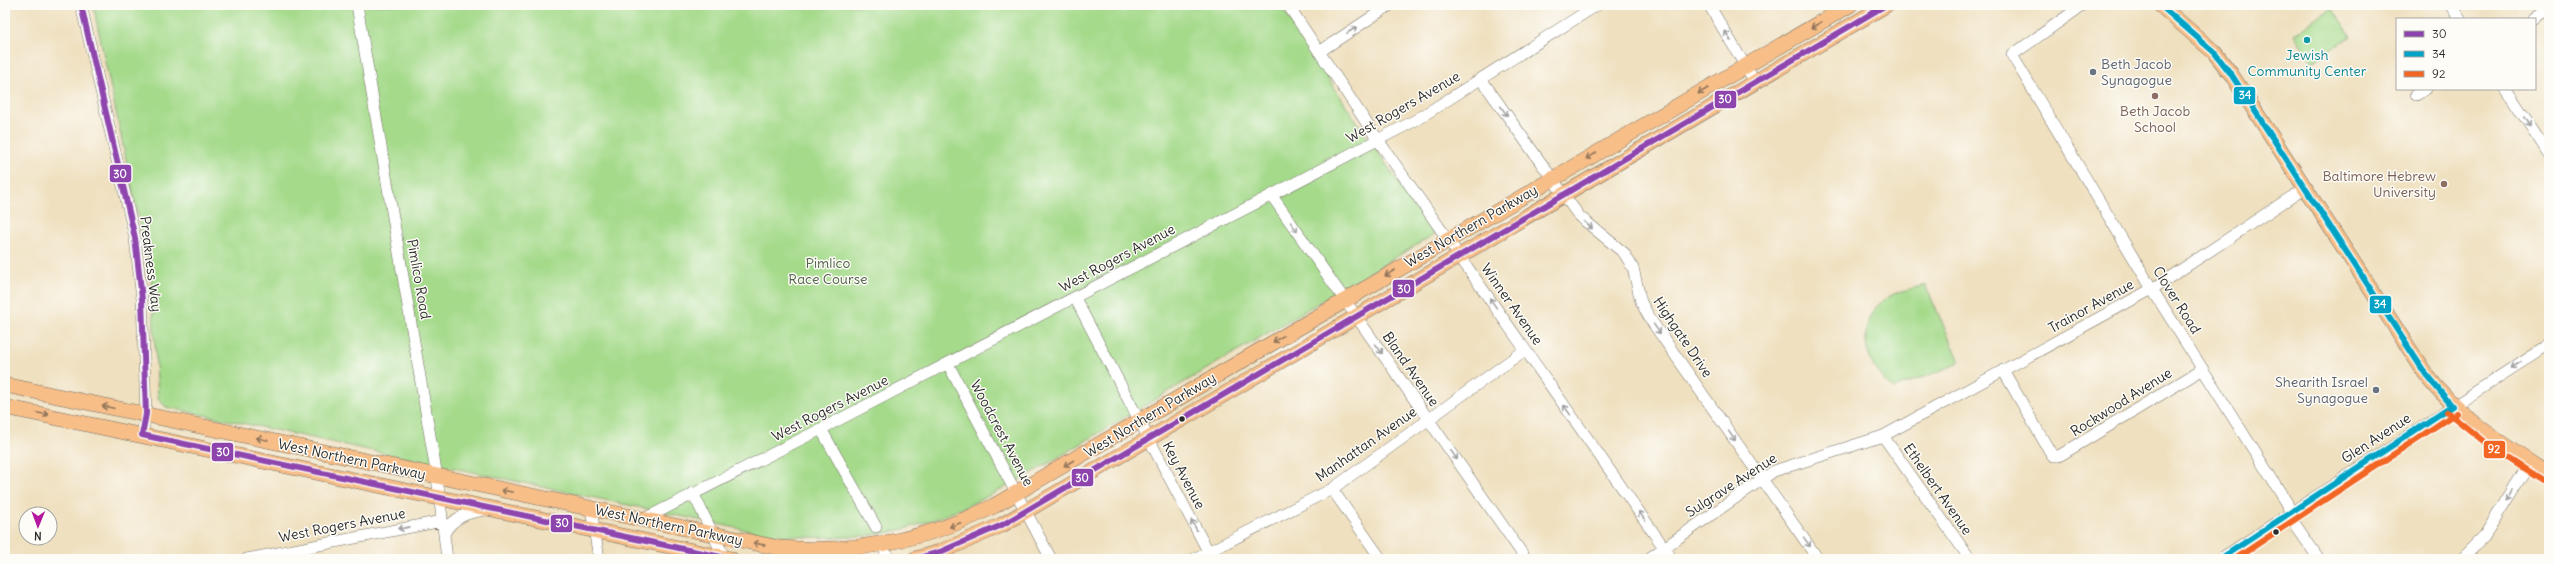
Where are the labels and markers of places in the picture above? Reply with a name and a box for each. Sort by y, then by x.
marker: Jewish Community Center [2302,35,2312,45]
place label: Jewish Community Center [2247,46,2367,80]
place label: Beth Jacob Synagogue [2101,55,2172,89]
marker: Beth Jacob Synagogue [2088,67,2098,77]
marker: Beth Jacob School [2150,91,2160,101]
place label: Beth Jacob School [2120,102,2190,136]
place label: Baltimore Hebrew University [2322,167,2436,201]
marker: Baltimore Hebrew University [2439,179,2449,189]
place label: Shearith Israel Synagogue [2275,373,2368,407]
marker: Shearith Israel Synagogue [2371,385,2381,395]
unlabelled marker [1177,414,1187,424]
unlabelled marker [2271,527,2281,537]

